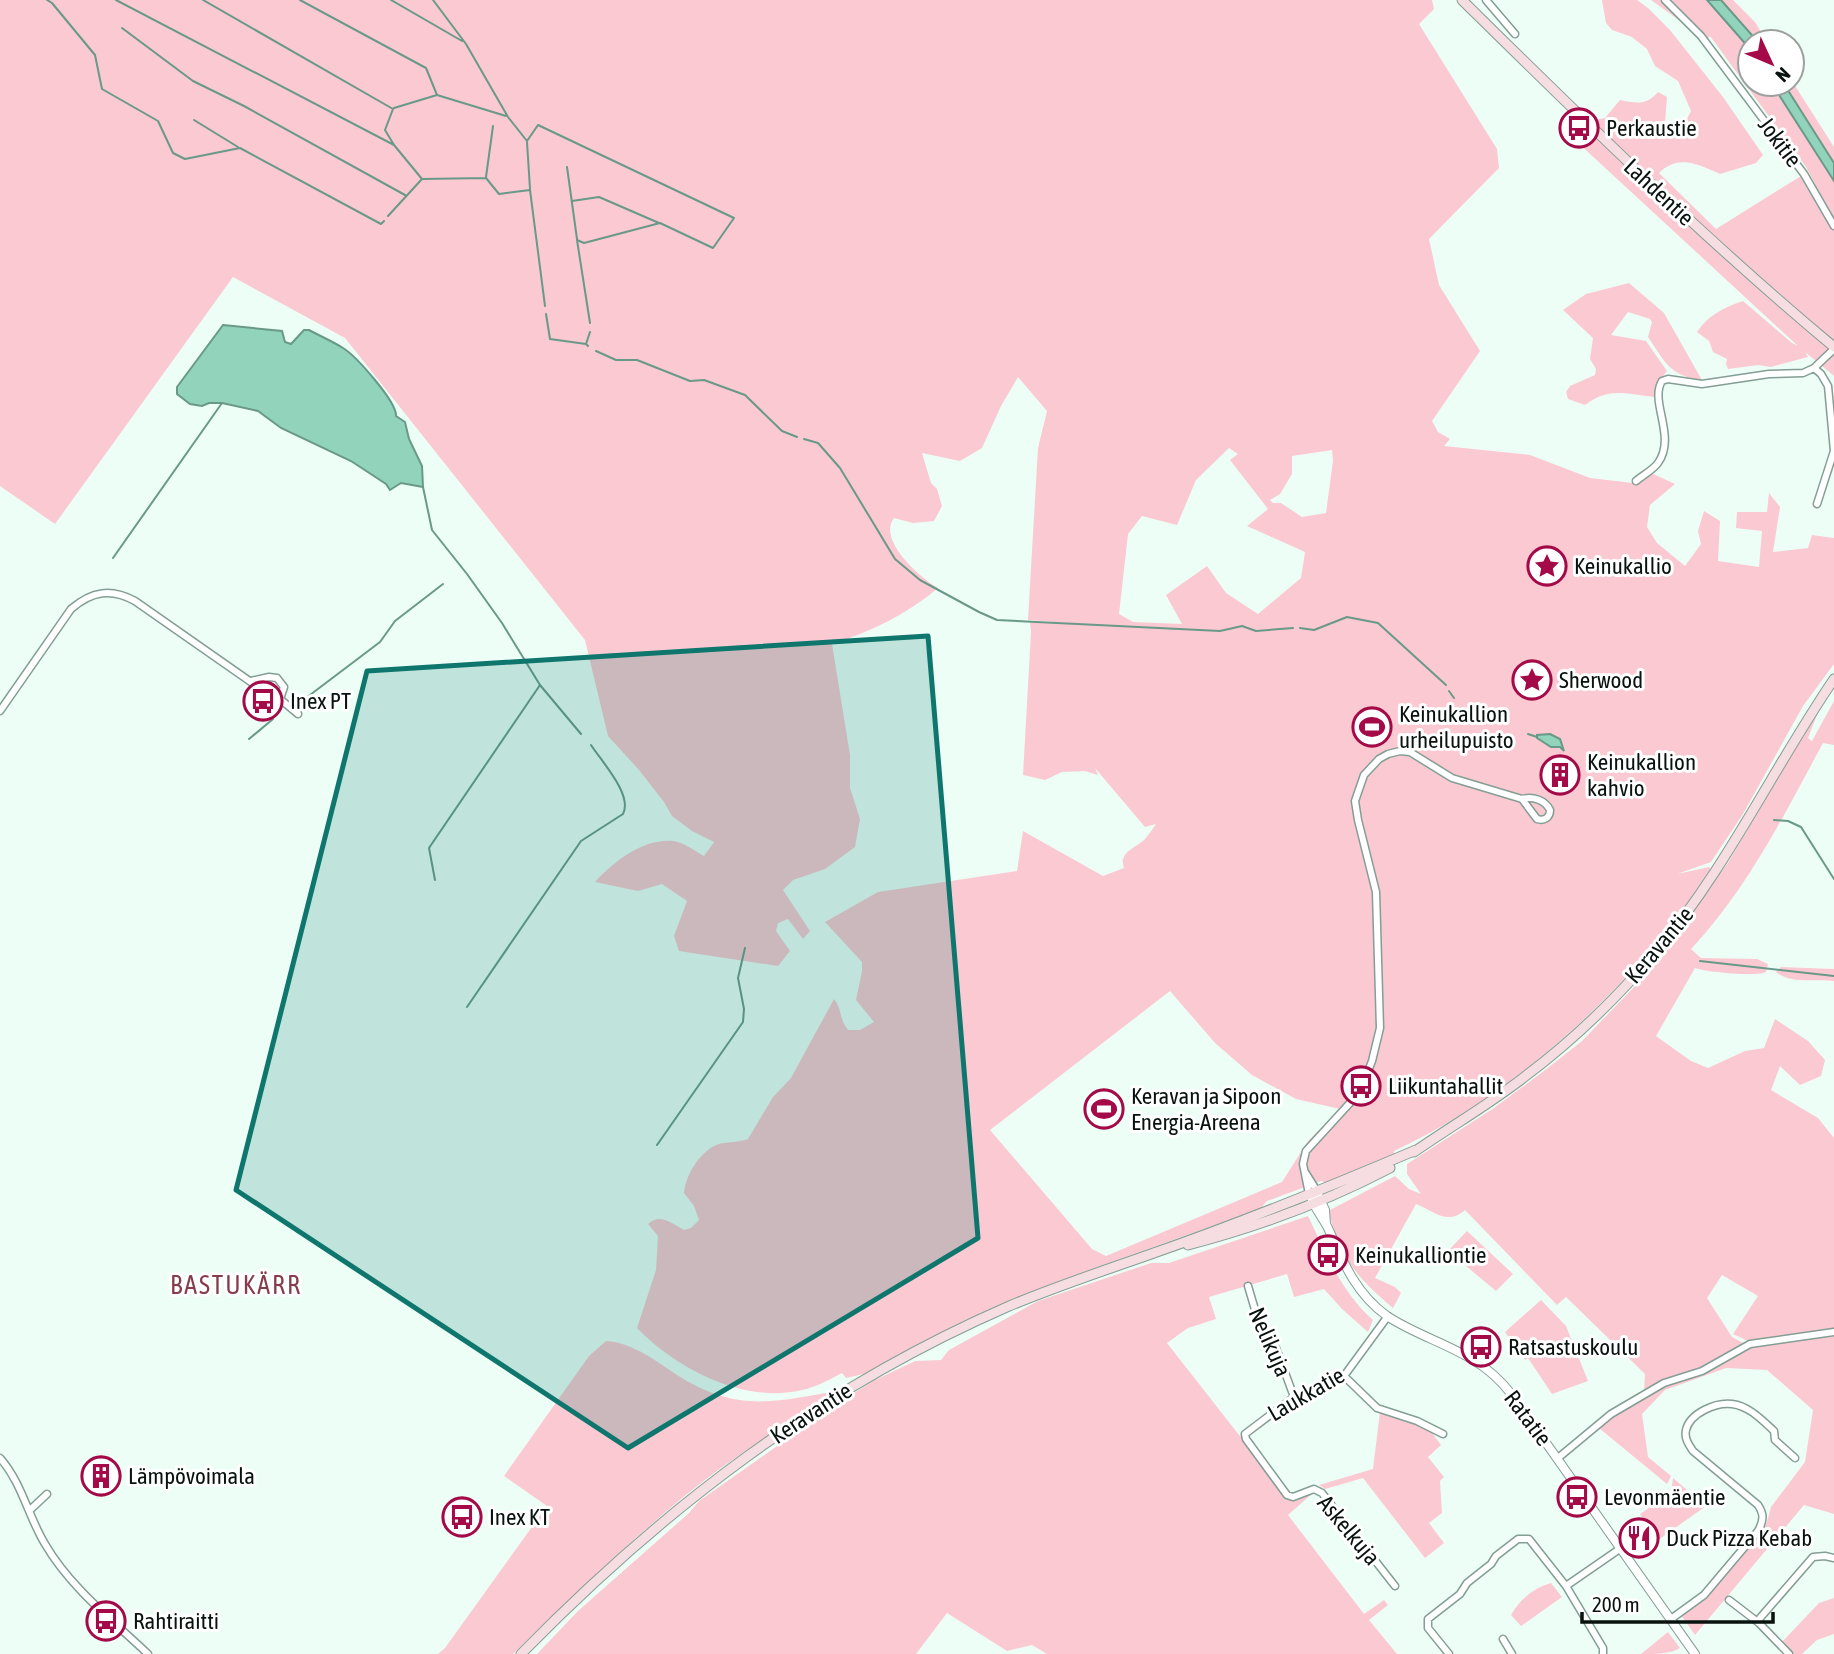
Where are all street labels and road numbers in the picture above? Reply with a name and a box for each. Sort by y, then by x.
street label: Jokitie [1753,112,1807,172]
street label: Lahdentie [1619,153,1699,231]
street label: Keravantie [1620,902,1698,988]
street label: Nelikuja [1243,1304,1297,1380]
street label: Laukkatie [1263,1362,1349,1426]
street label: Keravantie [765,1377,857,1449]
street label: Ratatie [1499,1385,1557,1451]
street label: Askelkuja [1312,1490,1386,1570]

